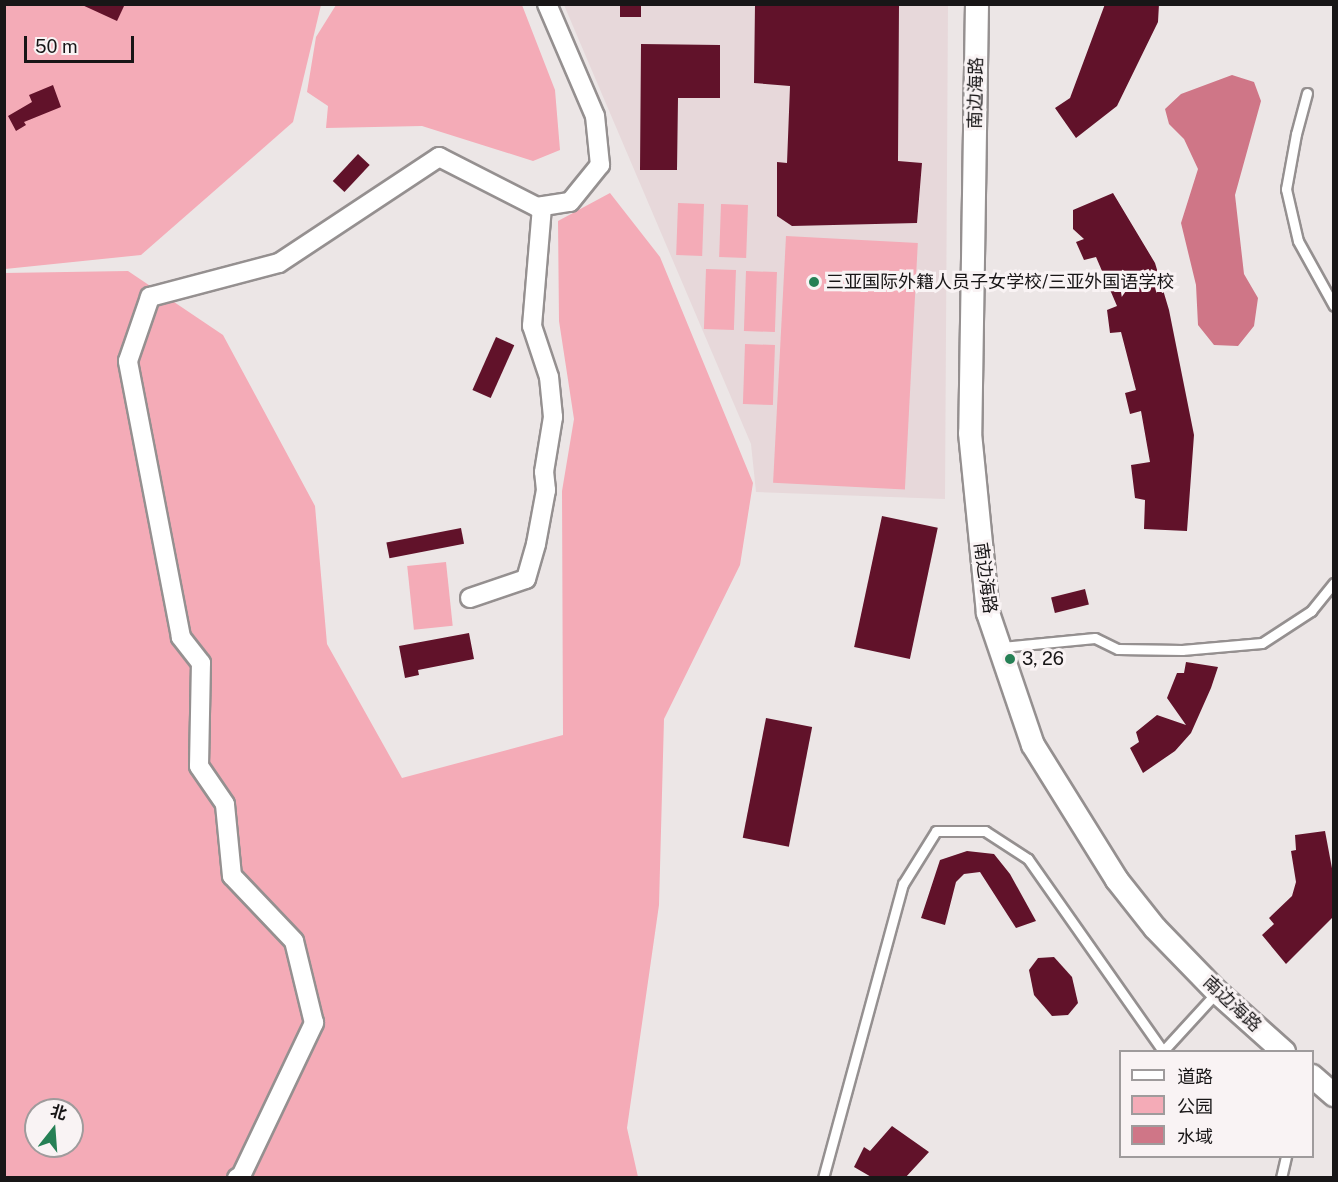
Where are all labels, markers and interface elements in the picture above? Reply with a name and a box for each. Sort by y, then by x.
scale bar [27,24,136,62]
text: 50 m [35,36,78,57]
street label: 南边海路 [965,57,987,129]
place label: 三亚国际外籍人员子女学校/三亚外国语学校 [826,271,1174,293]
marker: 三亚国际外籍人员子女学校/三亚外国语学校 [807,275,821,289]
street label: 南边海路 [969,541,1001,615]
place label: 3, 26 [1022,648,1064,670]
marker: 3, 26 [1003,652,1017,666]
street label: 南边海路 [1198,972,1266,1036]
legend [1119,1050,1314,1158]
text: 道路 [1177,1066,1213,1087]
text: 公园 [1177,1096,1213,1117]
north arrow [24,1098,84,1158]
text: 北 [48,1101,69,1124]
text: 水域 [1177,1126,1213,1147]

